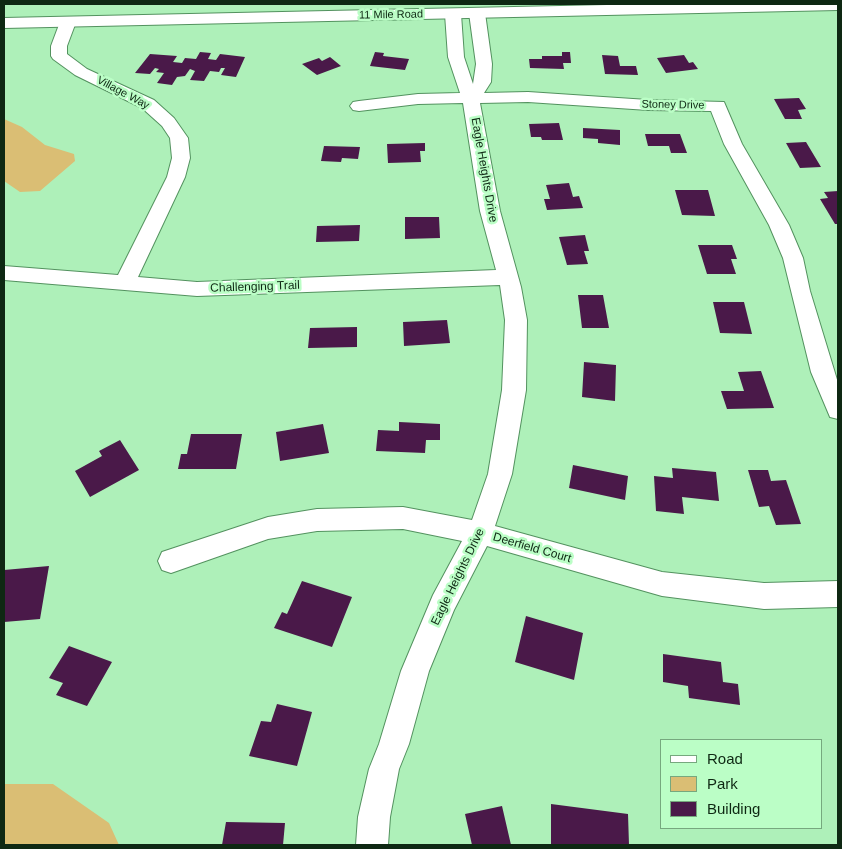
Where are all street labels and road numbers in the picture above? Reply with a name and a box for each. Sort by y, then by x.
street label: 11 Mile Road [359,8,423,22]
street label: Village Way [95,74,151,112]
street label: Stoney Drive [641,98,705,112]
street label: Eagle Heights Drive [468,117,500,223]
street label: Challenging Trail [210,278,300,296]
street label: Eagle Heights Drive [428,526,488,628]
street label: Deerfield Court [491,530,573,566]

